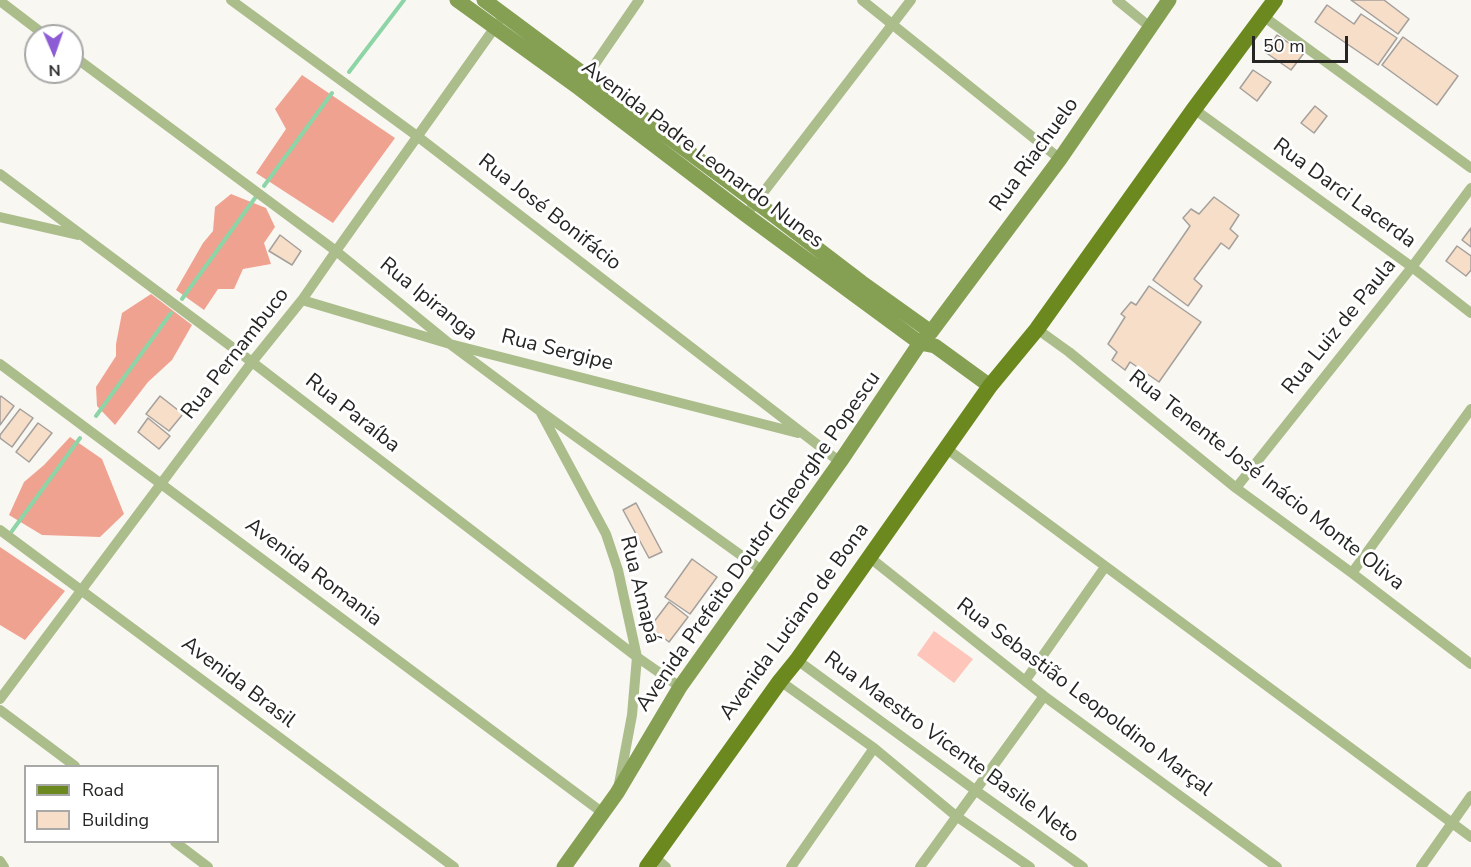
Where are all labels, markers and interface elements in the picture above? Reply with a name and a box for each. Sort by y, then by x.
north arrow [24,24,84,84]
scale bar [1255,24,1351,62]
text: 50 m [1263,34,1305,58]
street label: Avenida Padre Leonardo Nunes [576,56,828,254]
text: N [48,59,61,81]
street label: Rua Riachuelo [985,93,1085,217]
street label: Rua Darci Lacerda [1268,134,1420,254]
street label: Rua José Bonifácio [473,149,625,277]
street label: Rua Ipiranga [374,253,482,347]
street label: Rua Luiz de Paula [1278,254,1402,400]
street label: Rua Pernambuco [177,283,295,425]
street label: Rua Sergipe [498,325,616,377]
street label: Rua Tenente José Inácio Monte Oliva [1123,365,1409,597]
street label: Avenida Prefeito Doutor Gheorghe Popescu [631,367,887,717]
street label: Rua Paraíba [300,369,404,459]
street label: Avenida Romania [240,513,386,633]
street label: Avenida Luciano de Bona [715,518,875,726]
street label: Rua Amapá [613,534,665,646]
street label: Rua Sebastião Leopoldino Marçal [951,593,1217,803]
street label: Avenida Brasil [176,632,300,734]
street label: Rua Maestro Vicente Basile Neto [819,647,1083,849]
legend [24,765,219,843]
text: Road [82,778,124,802]
text: Building [82,808,149,832]

